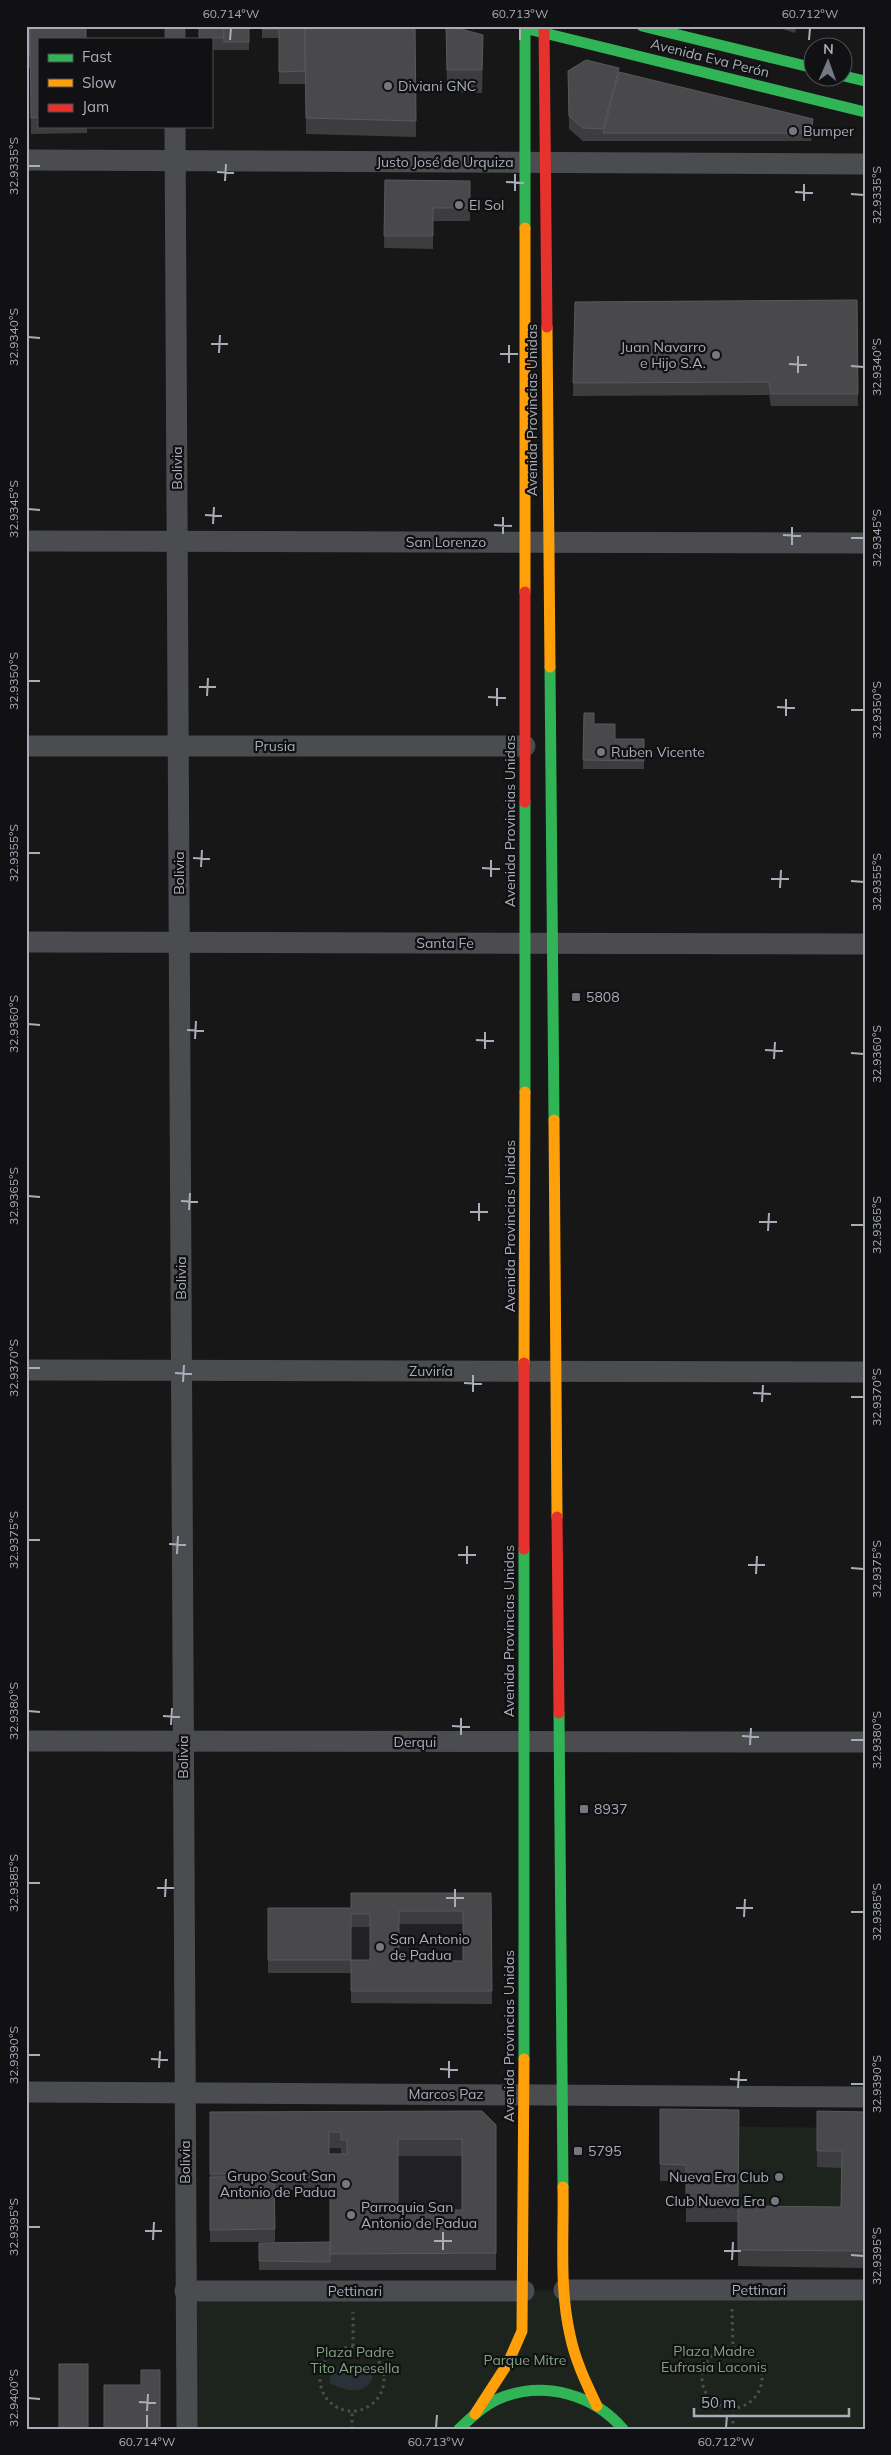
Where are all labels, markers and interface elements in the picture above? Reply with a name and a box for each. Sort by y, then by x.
text: 60.714°W [203,6,259,21]
text: 60.713°W [492,6,548,21]
text: 60.712°W [782,6,838,21]
street label: Avenida Eva Perón [649,35,771,81]
legend [38,38,212,128]
north arrow [804,38,854,88]
text: N [823,40,834,58]
text: Fast [82,47,112,66]
text: Slow [82,73,116,92]
place label: Diviani GNC [398,77,476,95]
marker: Diviani GNC [382,80,394,92]
text: Jam [82,97,109,116]
place label: Bumper [803,122,855,140]
marker: Bumper [787,125,799,137]
text: 32.9335°S [6,137,21,195]
street label: Justo José de Urquiza [376,153,514,171]
text: 32.9335°S [869,166,884,224]
place label: El Sol [469,196,504,214]
marker: El Sol [453,199,465,211]
text: 32.9340°S [6,308,21,366]
street label: Avenida Provincias Unidas [523,324,541,496]
place label: Juan Navarro e Hijo S.A. [621,338,706,372]
text: 32.9340°S [869,338,884,396]
marker: Juan Navarro e Hijo S.A. [710,349,722,361]
street label: Bolivia [168,446,186,490]
text: 32.9345°S [6,480,21,538]
text: 32.9345°S [869,509,884,567]
street label: San Lorenzo [406,533,486,551]
text: 32.9350°S [6,652,21,710]
text: 32.9350°S [869,681,884,739]
street label: Avenida Provincias Unidas [501,735,519,907]
street label: Prusia [255,737,295,755]
place label: Ruben Vicente [611,743,705,761]
marker: Ruben Vicente [595,746,607,758]
text: 32.9355°S [6,824,21,882]
street label: Bolivia [170,851,188,895]
text: 32.9355°S [869,853,884,911]
street label: Santa Fe [416,934,474,952]
place label: 5808 [586,988,620,1006]
marker: 5808 [570,991,582,1003]
text: 32.9360°S [6,995,21,1053]
text: 32.9360°S [869,1025,884,1083]
street label: Avenida Provincias Unidas [501,1140,519,1312]
text: 32.9365°S [6,1167,21,1225]
text: 32.9365°S [869,1196,884,1254]
street label: Bolivia [172,1256,190,1300]
text: 32.9370°S [6,1339,21,1397]
street label: Zuviría [409,1362,453,1380]
text: 32.9370°S [869,1368,884,1426]
text: 32.9375°S [6,1511,21,1569]
text: 32.9375°S [869,1540,884,1598]
street label: Avenida Provincias Unidas [500,1545,518,1717]
text: 32.9380°S [6,1682,21,1740]
text: 32.9380°S [869,1711,884,1769]
street label: Derqui [394,1733,436,1751]
street label: Bolivia [174,1735,192,1779]
place label: 8937 [594,1800,628,1818]
marker: 8937 [578,1803,590,1815]
text: 32.9385°S [6,1854,21,1912]
text: 32.9385°S [869,1883,884,1941]
place label: San Antonio de Padua [390,1930,470,1964]
marker: San Antonio de Padua [374,1941,386,1953]
street label: Avenida Provincias Unidas [500,1950,518,2122]
text: 32.9390°S [6,2026,21,2084]
text: 32.9390°S [869,2055,884,2113]
street label: Marcos Paz [408,2085,484,2103]
street label: Bolivia [176,2140,194,2184]
place label: 5795 [588,2142,622,2160]
marker: 5795 [572,2145,584,2157]
place label: Grupo Scout San Antonio de Padua [220,2167,336,2201]
place label: Nueva Era Club [669,2168,769,2186]
marker: Nueva Era Club [773,2171,785,2183]
marker: Grupo Scout San Antonio de Padua [340,2178,352,2190]
place label: Club Nueva Era [665,2192,765,2210]
marker: Club Nueva Era [769,2195,781,2207]
text: 32.9395°S [6,2198,21,2256]
place label: Parroquia San Antonio de Padua [361,2198,477,2232]
marker: Parroquia San Antonio de Padua [345,2209,357,2221]
text: 32.9395°S [869,2227,884,2285]
street label: Pettinari [732,2281,786,2299]
street label: Pettinari [328,2282,382,2300]
park label: Plaza Madre Eufrasia Laconis [661,2342,767,2376]
park label: Plaza Padre Tito Arpesella [310,2343,400,2377]
park label: Parque Mitre [484,2351,566,2369]
text: 32.9400°S [6,2369,21,2427]
scale bar [694,2385,848,2417]
text: 50 m [701,2393,736,2412]
text: 60.714°W [119,2434,175,2449]
text: 60.713°W [408,2434,464,2449]
text: 60.712°W [698,2434,754,2449]

